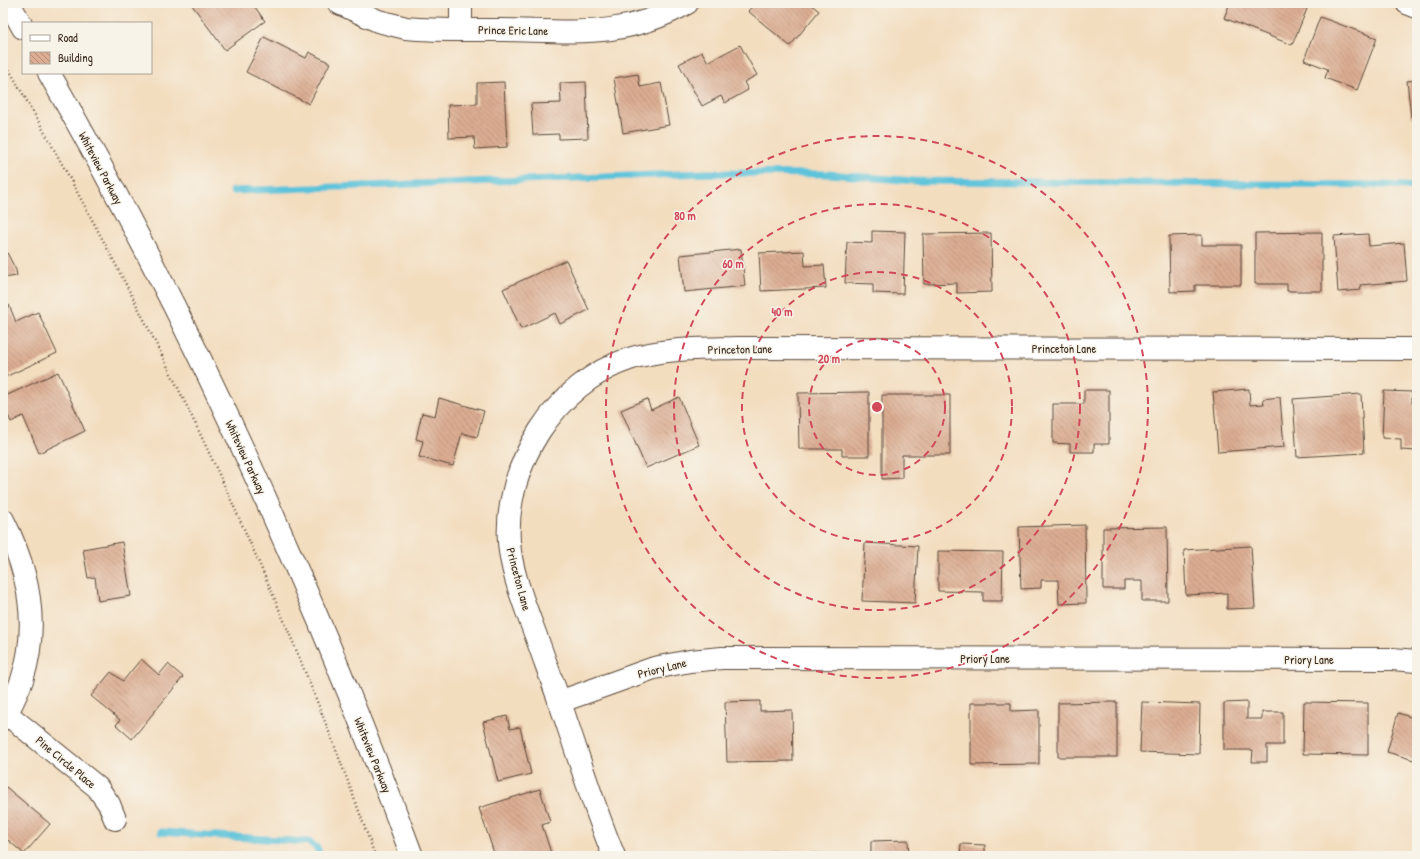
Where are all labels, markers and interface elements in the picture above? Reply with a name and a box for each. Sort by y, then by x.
street label: Prince Eric Lane [478,21,548,39]
legend [22,22,152,74]
text: Road [58,29,78,46]
text: Building [58,49,93,66]
street label: Whiteview Parkway [75,129,127,207]
text: 80 m [674,207,696,224]
text: 60 m [722,255,744,272]
text: 40 m [772,303,792,320]
street label: Princeton Lane [708,340,773,358]
street label: Princeton Lane [1032,340,1096,357]
text: 20 m [818,350,840,367]
centre of rings [870,400,884,414]
street label: Whiteview Parkway [221,417,271,497]
street label: Princeton Lane [502,546,536,613]
street label: Priory Lane [960,650,1010,667]
street label: Priory Lane [1284,651,1334,668]
street label: Priory Lane [636,654,688,682]
street label: Whiteview Parkway [350,715,396,795]
street label: Pine Circle Place [32,732,100,792]

